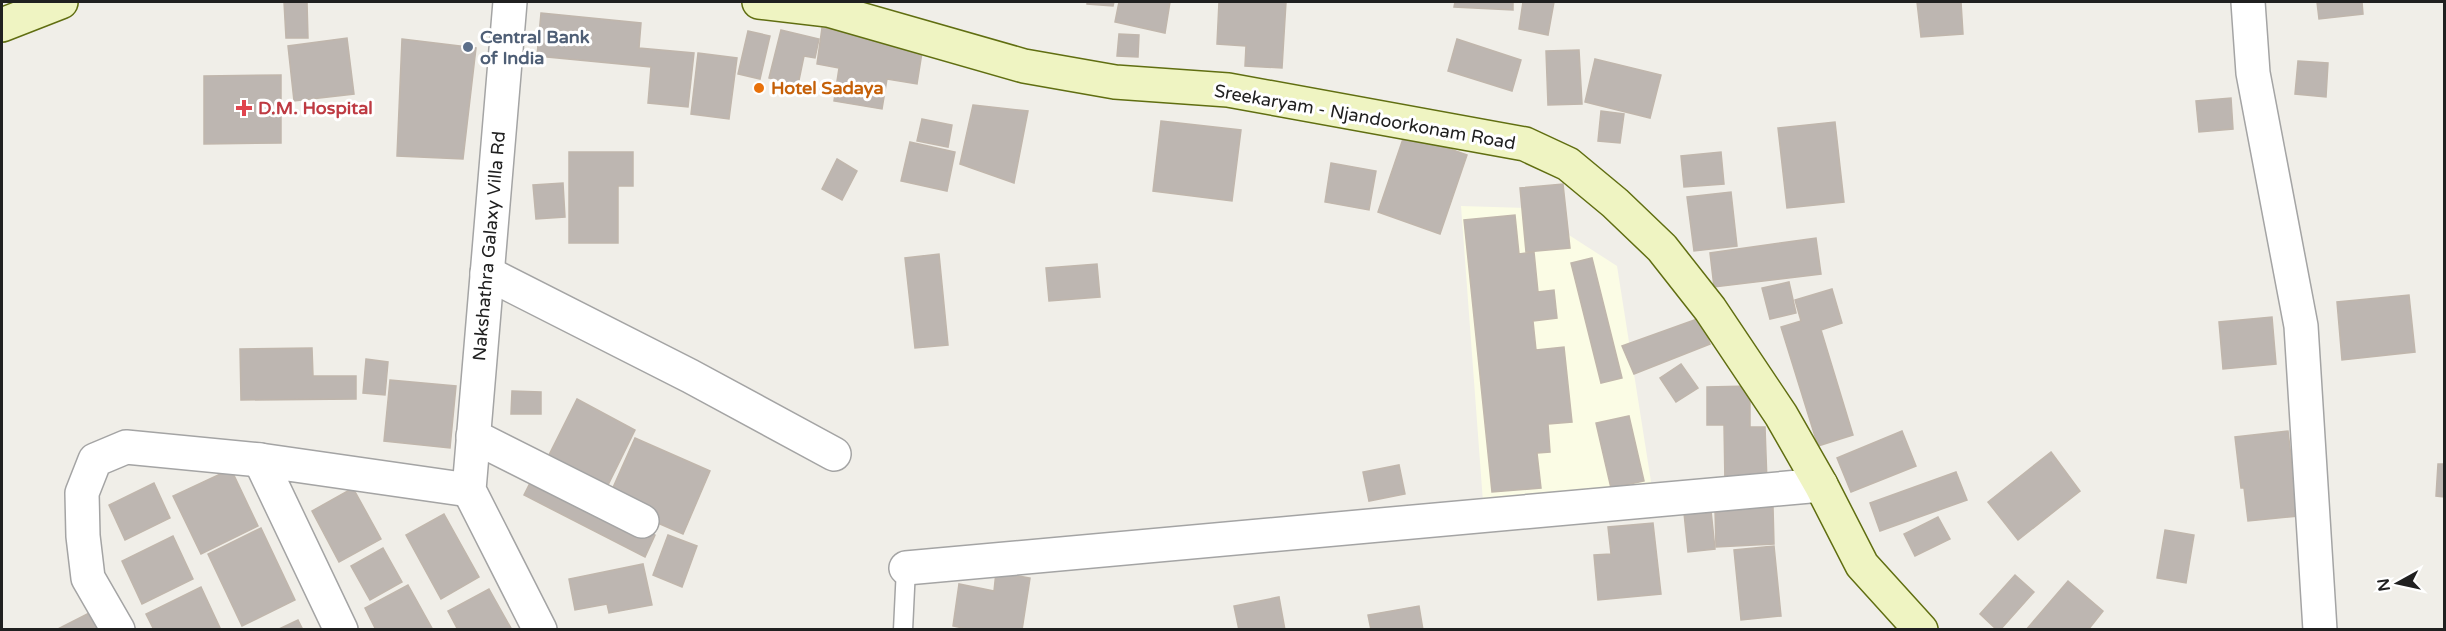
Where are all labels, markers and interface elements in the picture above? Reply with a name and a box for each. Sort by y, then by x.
place label: Central Bank of India [480,26,590,69]
marker: Central Bank of India [461,40,475,54]
place label: Hotel Sadaya [771,77,884,99]
street label: Sreekaryam - Njandoorkonam Road [1213,80,1517,154]
marker: Hotel Sadaya [752,81,766,95]
place label: D.M. Hospital [258,97,373,119]
marker: D.M. Hospital [235,99,253,117]
street label: Nakshathra Galaxy Villa Rd [468,130,510,362]
north arrow [2368,553,2428,613]
text: N [2373,577,2395,593]

